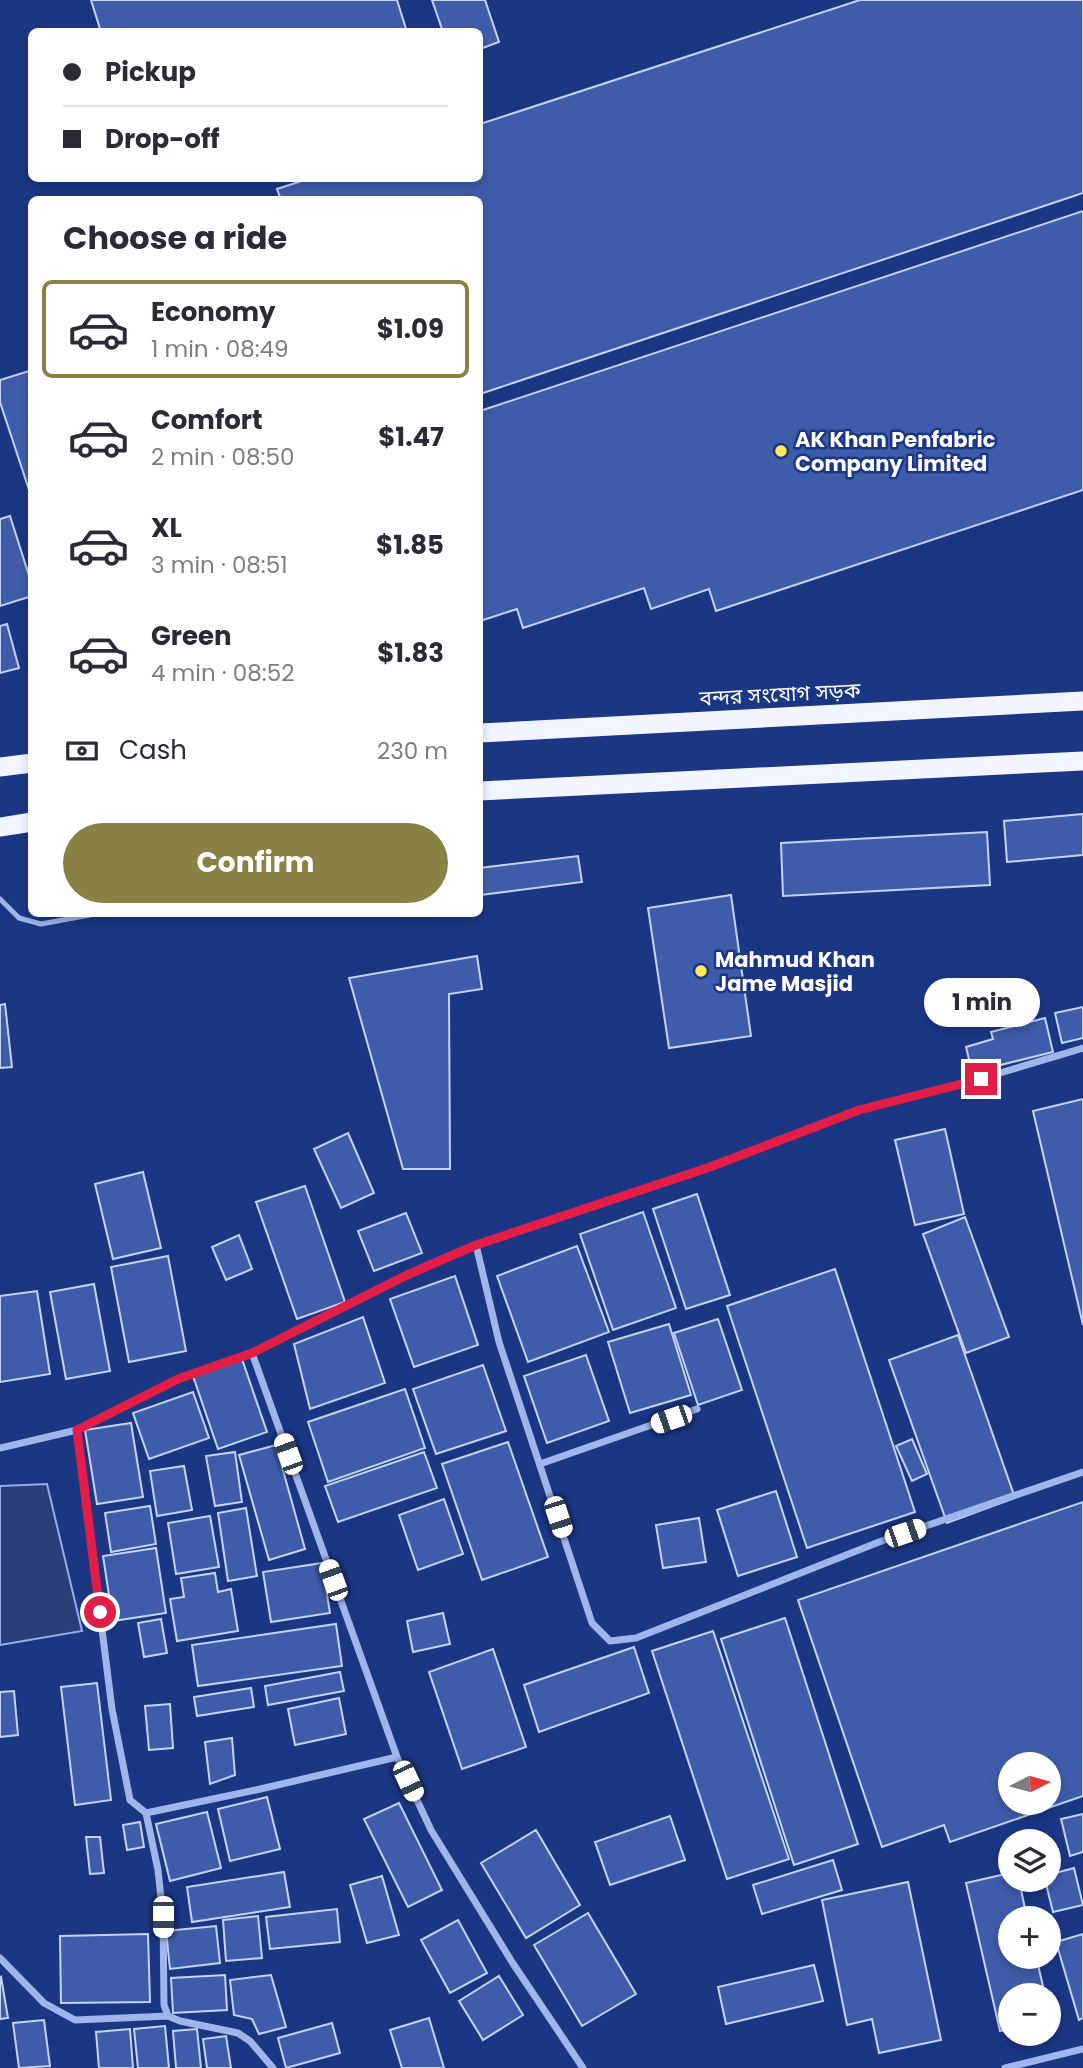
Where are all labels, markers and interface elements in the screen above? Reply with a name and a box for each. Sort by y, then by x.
text: Pickup [105,54,196,90]
text: Drop-off [105,121,220,157]
text: Choose a ride [63,215,287,260]
text: Economy [151,294,275,330]
icon: car [67,298,130,361]
text: $1.09 [377,311,444,347]
text: 1 min · 08:49 [151,333,289,365]
text: Comfort [151,402,263,438]
icon: car [67,406,130,469]
text: $1.47 [378,419,444,455]
place label: AK Khan Penfabric Company Limited [795,425,996,478]
text: 2 min · 08:50 [151,441,294,473]
marker: AK Khan Penfabric Company Limited [773,443,789,459]
text: XL [151,510,182,546]
icon: car [67,514,130,577]
text: $1.85 [376,527,444,563]
text: 3 min · 08:51 [151,549,288,581]
text: Green [151,618,232,654]
icon: car [67,622,130,685]
text: $1.83 [377,635,444,671]
text: 4 min · 08:52 [151,657,294,689]
street label: বন্দর সংযোগ সড়ক [698,675,862,713]
icon: cash [63,732,101,770]
text: Cash [119,732,187,768]
text: 230 m [377,735,448,767]
button: Confirm [63,823,448,903]
place label: Mahmud Khan Jame Masjid [715,945,875,998]
marker: Mahmud Khan Jame Masjid [693,963,709,979]
callout: 1 min [923,978,1039,1026]
text: 1 min [952,986,1012,1018]
route end [965,1063,997,1095]
car [648,1402,695,1436]
car [271,1431,306,1477]
car [542,1494,575,1540]
car [882,1516,929,1550]
car [316,1557,351,1603]
route start [84,1596,116,1628]
north arrow [998,1752,1060,1815]
map controls [998,1752,1061,2046]
car [390,1758,427,1804]
button: layers [998,1829,1061,1892]
car [153,1896,174,1938]
button: + [998,1906,1061,1969]
button: − [998,1983,1061,2046]

